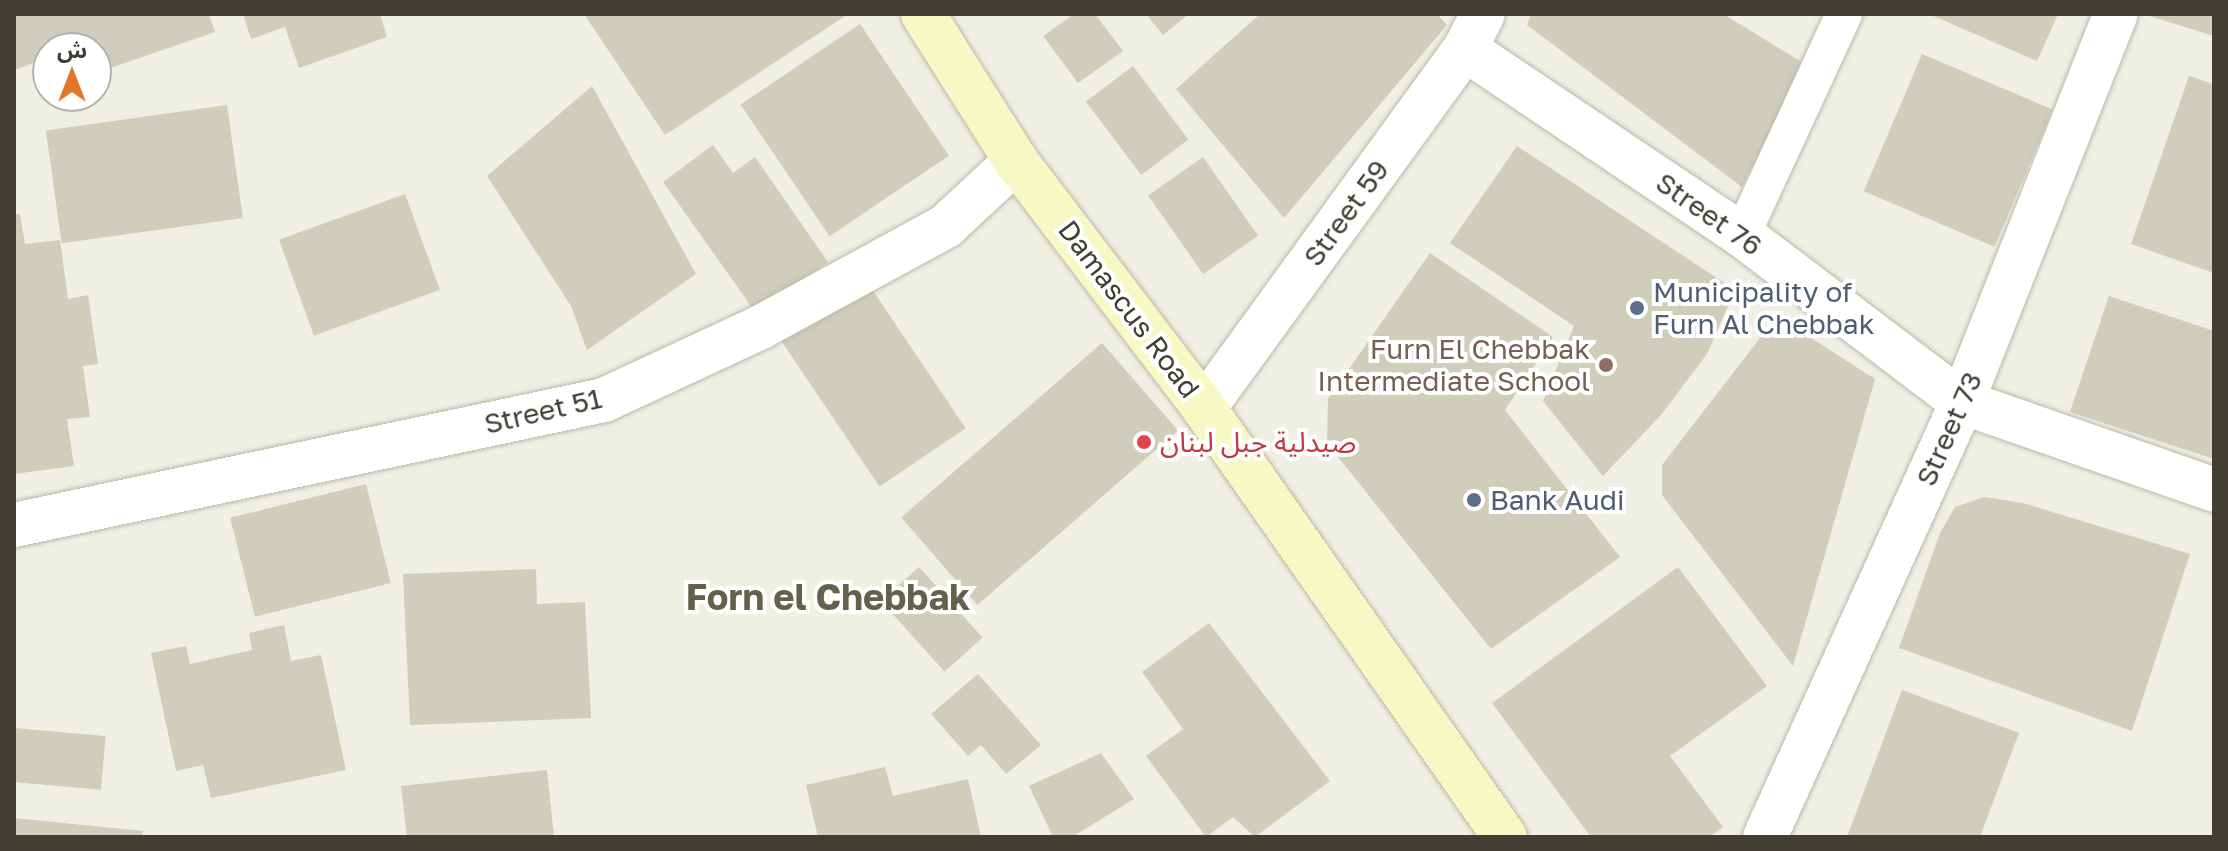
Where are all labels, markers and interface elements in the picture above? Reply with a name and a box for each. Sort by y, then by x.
north arrow [32,32,112,112]
text: ش [57,36,87,63]
street label: Street 59 [1296,153,1396,273]
street label: Street 76 [1650,165,1768,263]
street label: Damascus Road [1051,214,1207,404]
place label: Municipality of Furn Al Chebbak [1653,275,1874,341]
marker: Municipality of Furn Al Chebbak [1628,299,1646,317]
place label: Furn El Chebbak Intermediate School [1317,332,1590,398]
marker: Furn El Chebbak Intermediate School [1597,356,1615,374]
street label: Street 73 [1909,367,1989,491]
street label: Street 51 [481,381,605,441]
place label: صيدلية جبل لبنان [1160,425,1356,459]
marker: صيدلية جبل لبنان [1135,433,1153,451]
place label: Bank Audi [1490,483,1624,517]
marker: Bank Audi [1465,491,1483,509]
district label: Forn el Chebbak [686,575,970,619]

